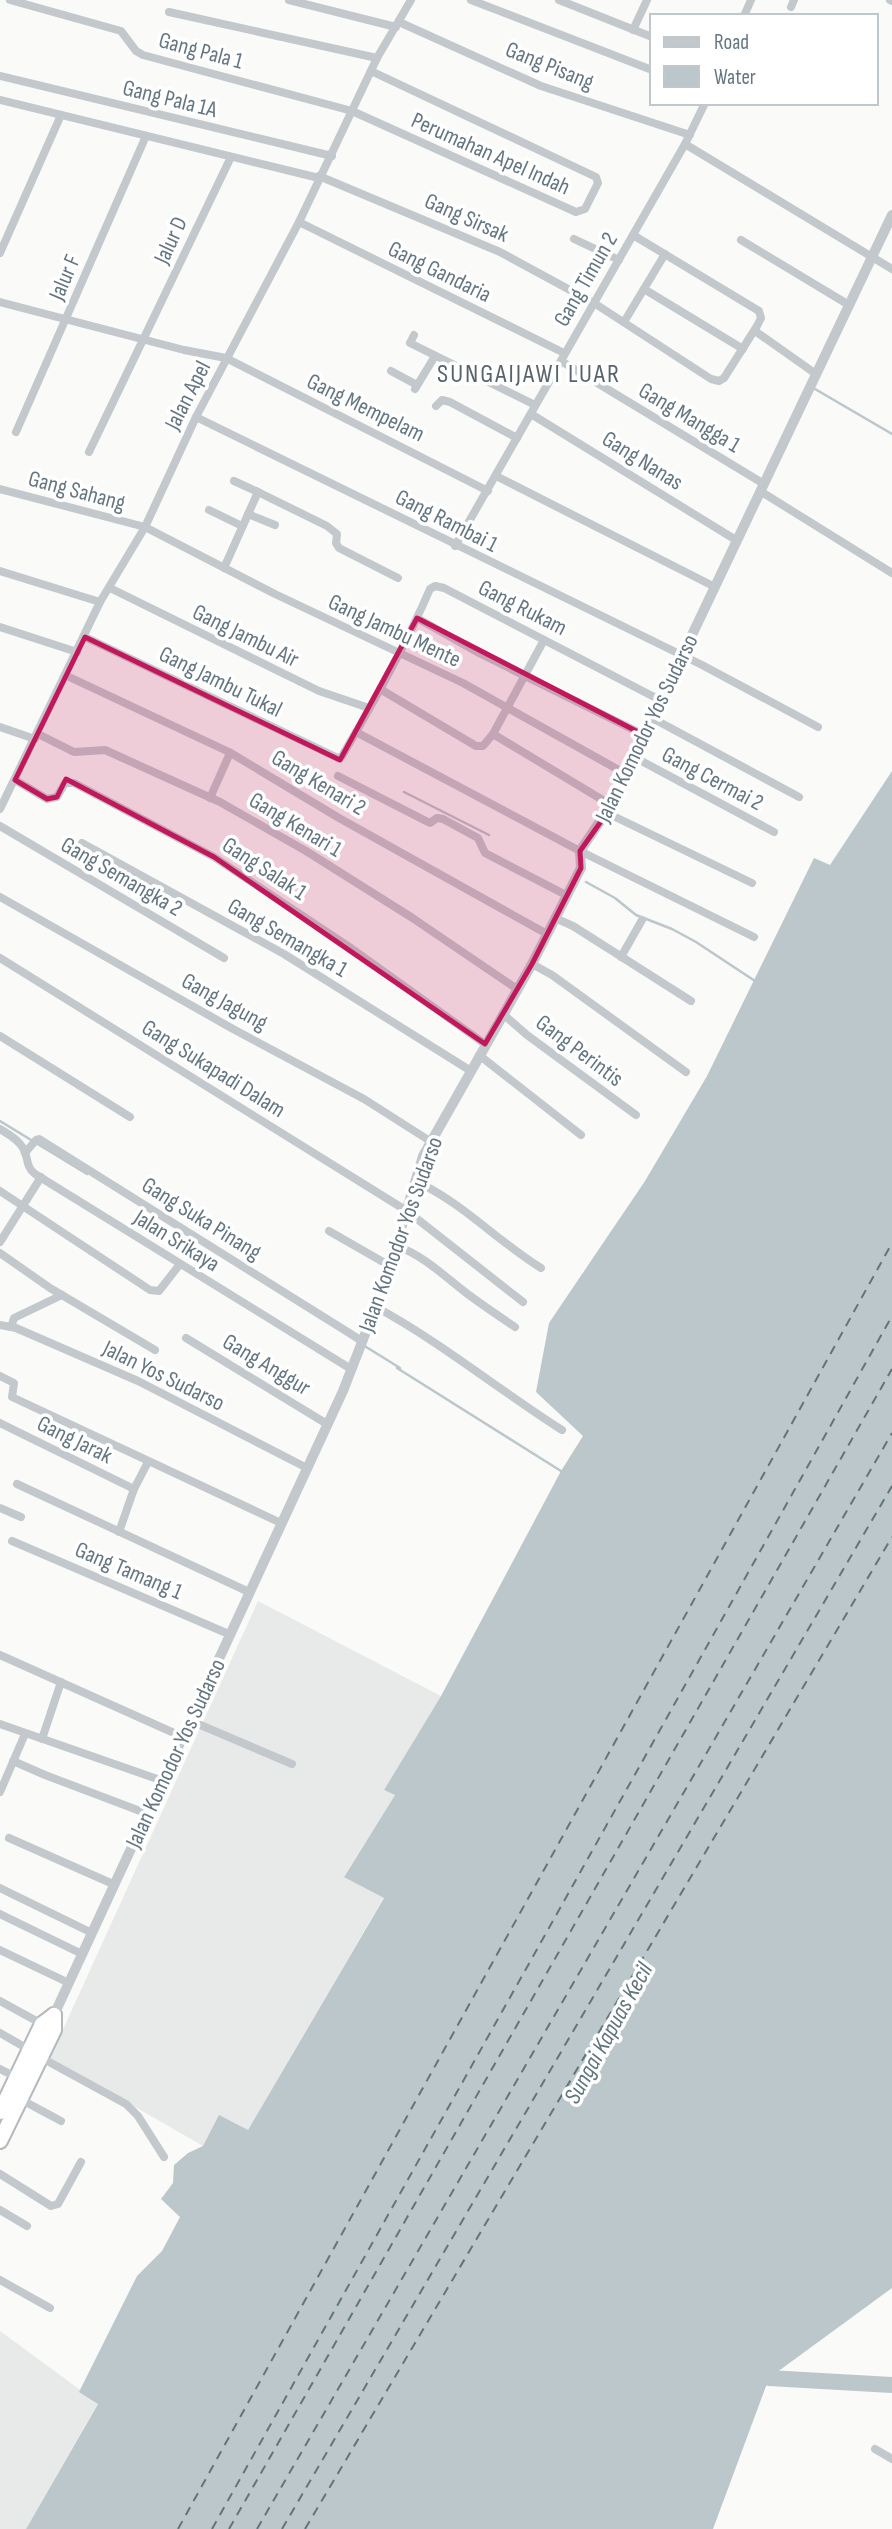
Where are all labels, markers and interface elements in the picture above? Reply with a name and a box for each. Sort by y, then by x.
legend [650,14,878,105]
street label: Gang Pala 1 [156,26,246,76]
text: Road [714,30,749,55]
street label: Gang Pisang [501,36,598,96]
text: Water [714,65,756,90]
street label: Gang Pala 1A [120,74,220,124]
street label: Perumahan Apel Indah [407,106,574,201]
street label: Gang Sirsak [420,187,513,249]
street label: Jalur D [147,212,194,269]
street label: Gang Timun 2 [548,228,624,331]
street label: Gang Gandaria [383,235,496,309]
street label: Jalur F [43,250,87,305]
street label: Jalan Apel [158,356,217,435]
district label: SUNGAIJAWI LUAR [437,359,621,390]
street label: Gang Mempelam [302,367,429,448]
street label: Gang Mangga 1 [633,377,746,459]
street label: Gang Nanas [597,425,688,497]
street label: Gang Sahang [25,465,128,517]
street label: Gang Rambai 1 [391,483,502,559]
street label: Gang Rukam [474,574,571,642]
street label: Gang Jambu Mente [324,588,465,674]
street label: Gang Jambu Air [188,598,304,674]
street label: Jalan Komodor Yos Sudarso [589,630,704,828]
street label: Gang Jambu Tukal [155,640,287,724]
street label: Gang Cermai 2 [657,741,768,817]
street label: Gang Kenari 2 [266,744,371,822]
street label: Gang Kenari 1 [244,786,347,863]
street label: Gang Semangka 2 [56,831,187,923]
street label: Gang Salak 1 [217,831,312,907]
street label: Gang Semangka 1 [222,892,353,983]
street label: Gang Jagung [176,967,273,1037]
street label: Gang Perintis [530,1009,629,1093]
street label: Gang Sukapadi Dalam [137,1014,290,1124]
street label: Jalan Komodor Yos Sudarso [352,1133,449,1337]
street label: Gang Suka Pinang [137,1171,266,1267]
street label: Jalan Srikaya [128,1203,225,1278]
street label: Gang Anggur [217,1328,316,1402]
street label: Jalan Yos Sudarso [97,1334,229,1417]
street label: Gang Jarak [32,1410,117,1470]
street label: Gang Tamang 1 [71,1536,187,1606]
street label: Jalan Komodor Yos Sudarso [119,1654,232,1853]
water label: Sungai Kapuas Kecil [558,1957,659,2109]

